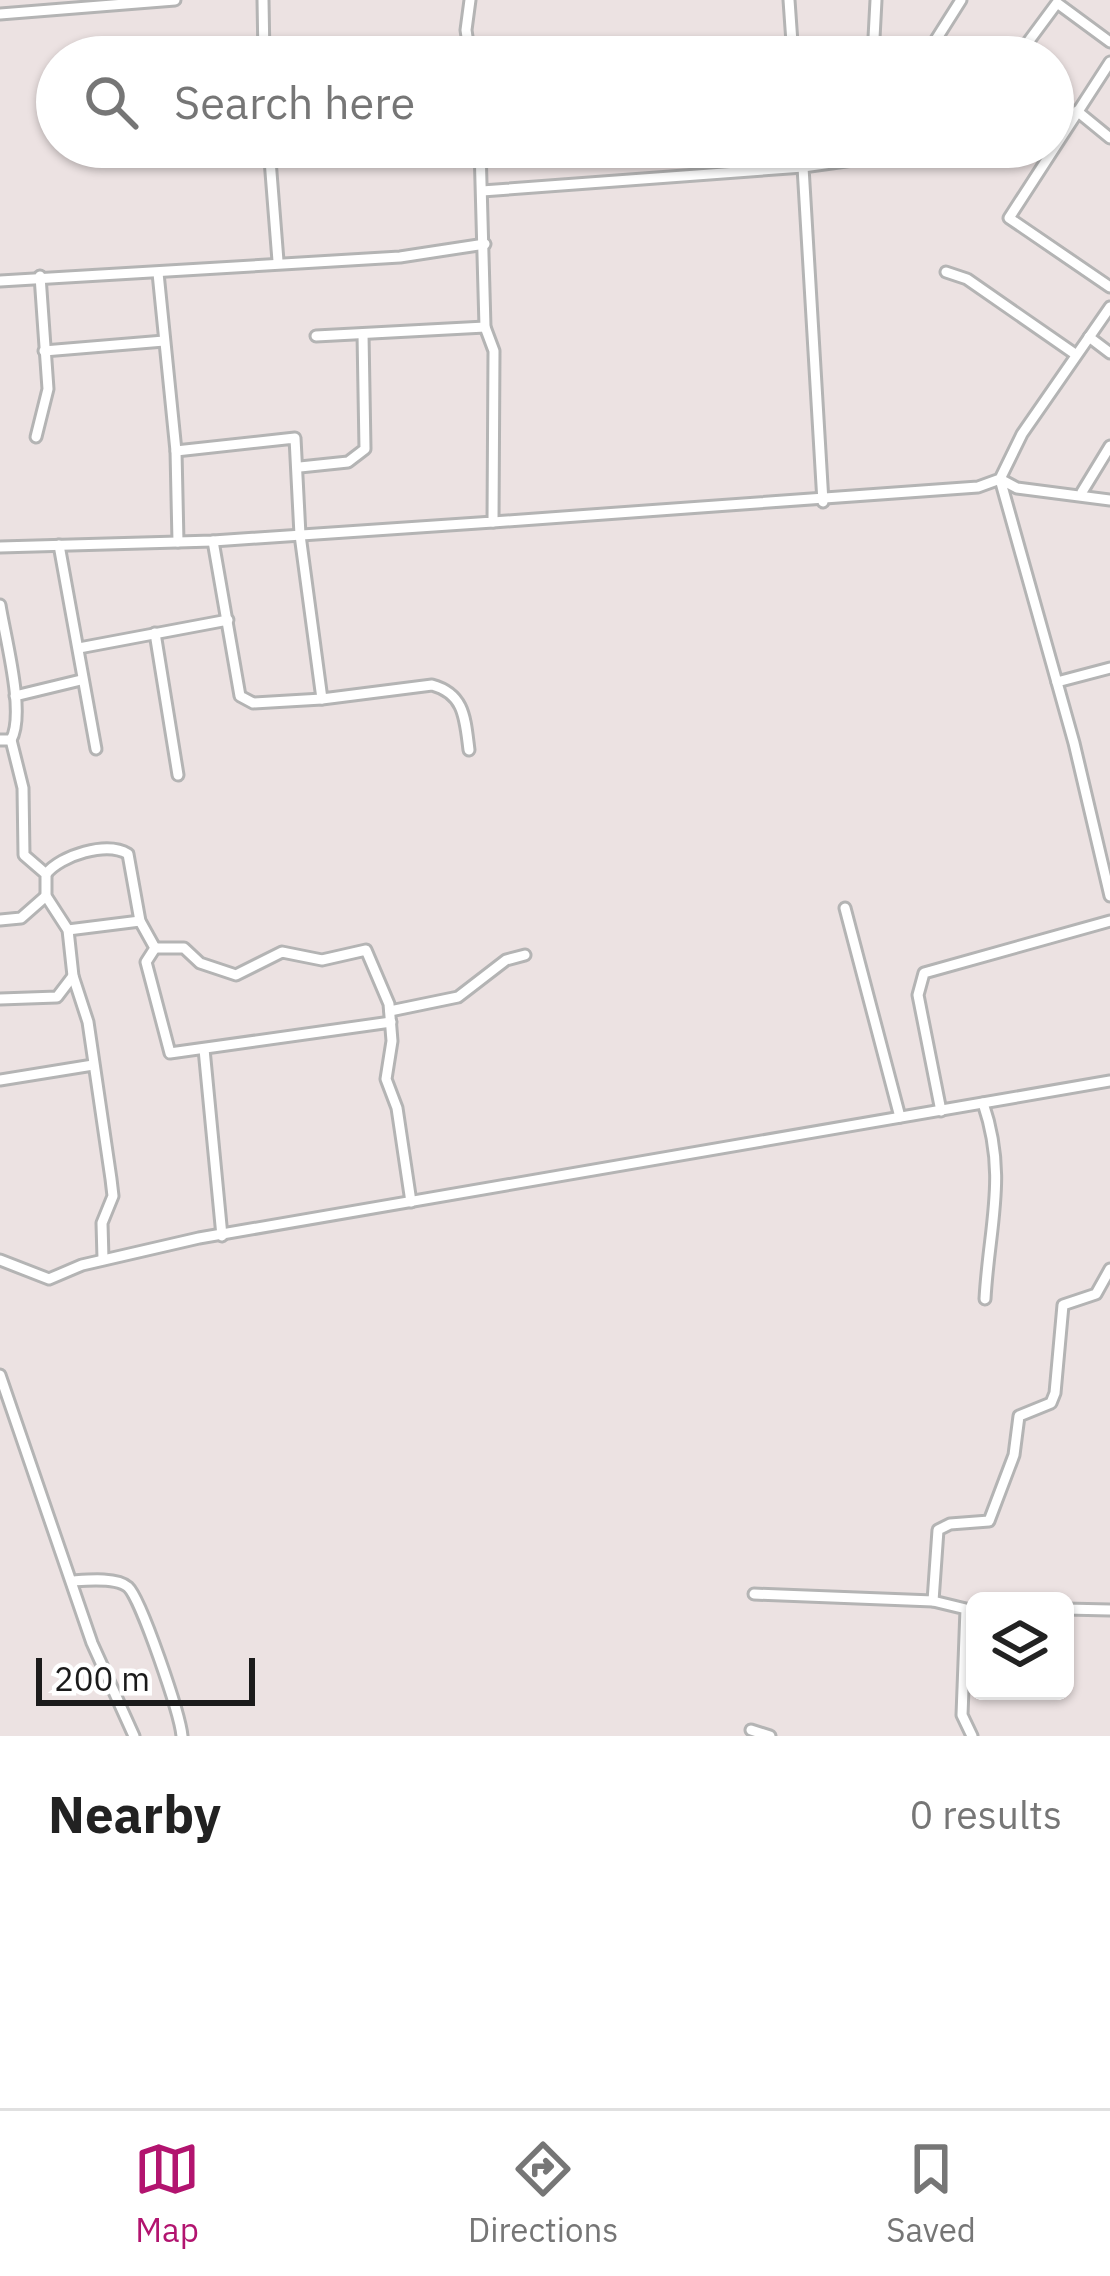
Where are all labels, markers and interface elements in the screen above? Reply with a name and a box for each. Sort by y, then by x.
search box [36,36,1074,168]
icon: search [78,69,144,135]
text: Search here [174,73,415,131]
map controls [966,1592,1074,1700]
button: layers [966,1592,1074,1700]
scale bar [36,1652,255,1705]
text: 200 m [54,1657,150,1700]
text: Nearby [48,1781,221,1847]
text: 0 results [910,1789,1062,1840]
tab: Map [134,2136,200,2251]
tab: Directions [468,2136,618,2251]
tab: Saved [886,2136,976,2251]

